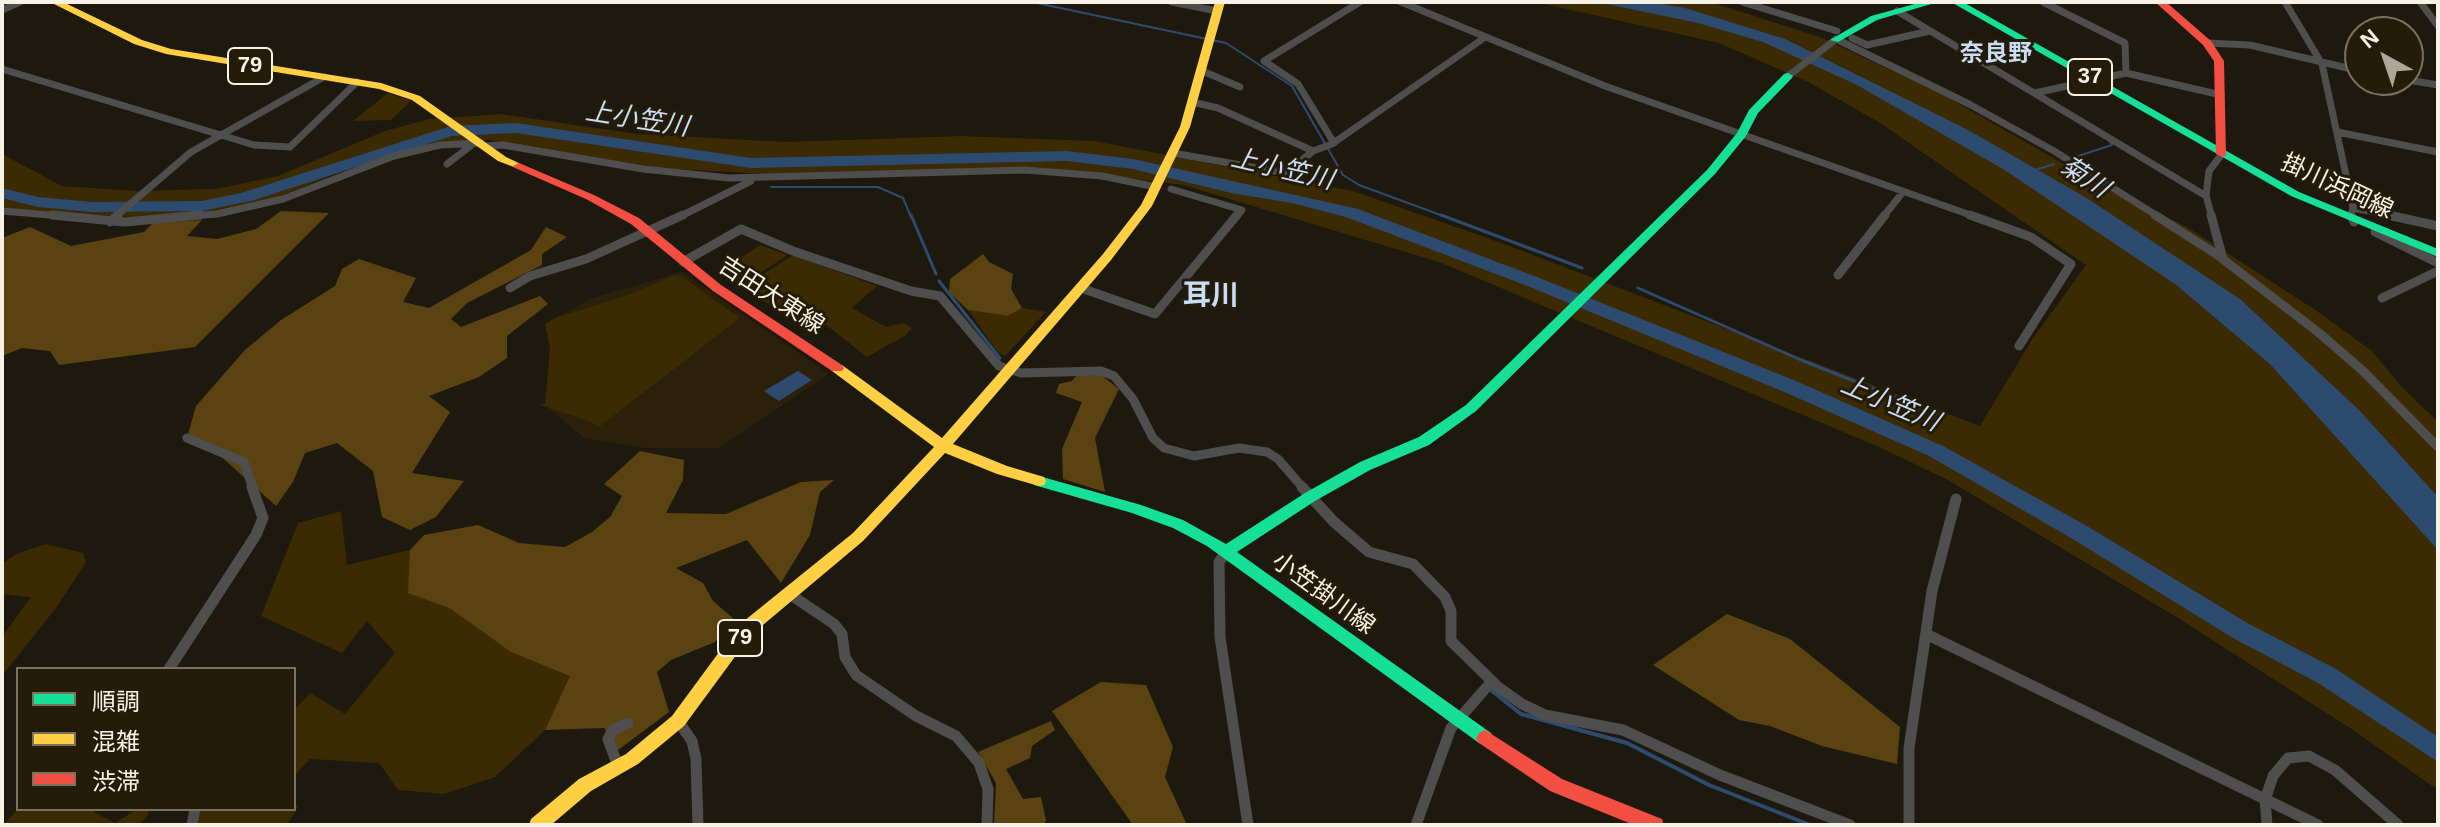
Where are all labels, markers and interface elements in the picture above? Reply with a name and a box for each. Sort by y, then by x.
north arrow [2344,16,2424,96]
text: N [2355,24,2384,53]
district label: 奈良野 [1960,40,2032,68]
road number: 79 [228,48,272,84]
road number: 37 [2068,59,2112,95]
water label: 上小笠川 [583,96,691,144]
water label: 上小笠川 [1228,143,1336,197]
street label: 掛川浜岡線 [2277,149,2397,225]
water label: 菊川 [2054,151,2114,205]
street label: 吉田大東線 [713,251,829,341]
district label: 耳川 [1183,279,1239,313]
water label: 上小笠川 [1836,369,1944,439]
street label: 小笠掛川線 [1266,547,1380,641]
road number: 79 [718,620,762,656]
legend [16,667,296,811]
text: 順調 [92,688,140,715]
text: 混雑 [92,728,140,755]
text: 渋滞 [92,768,140,795]

